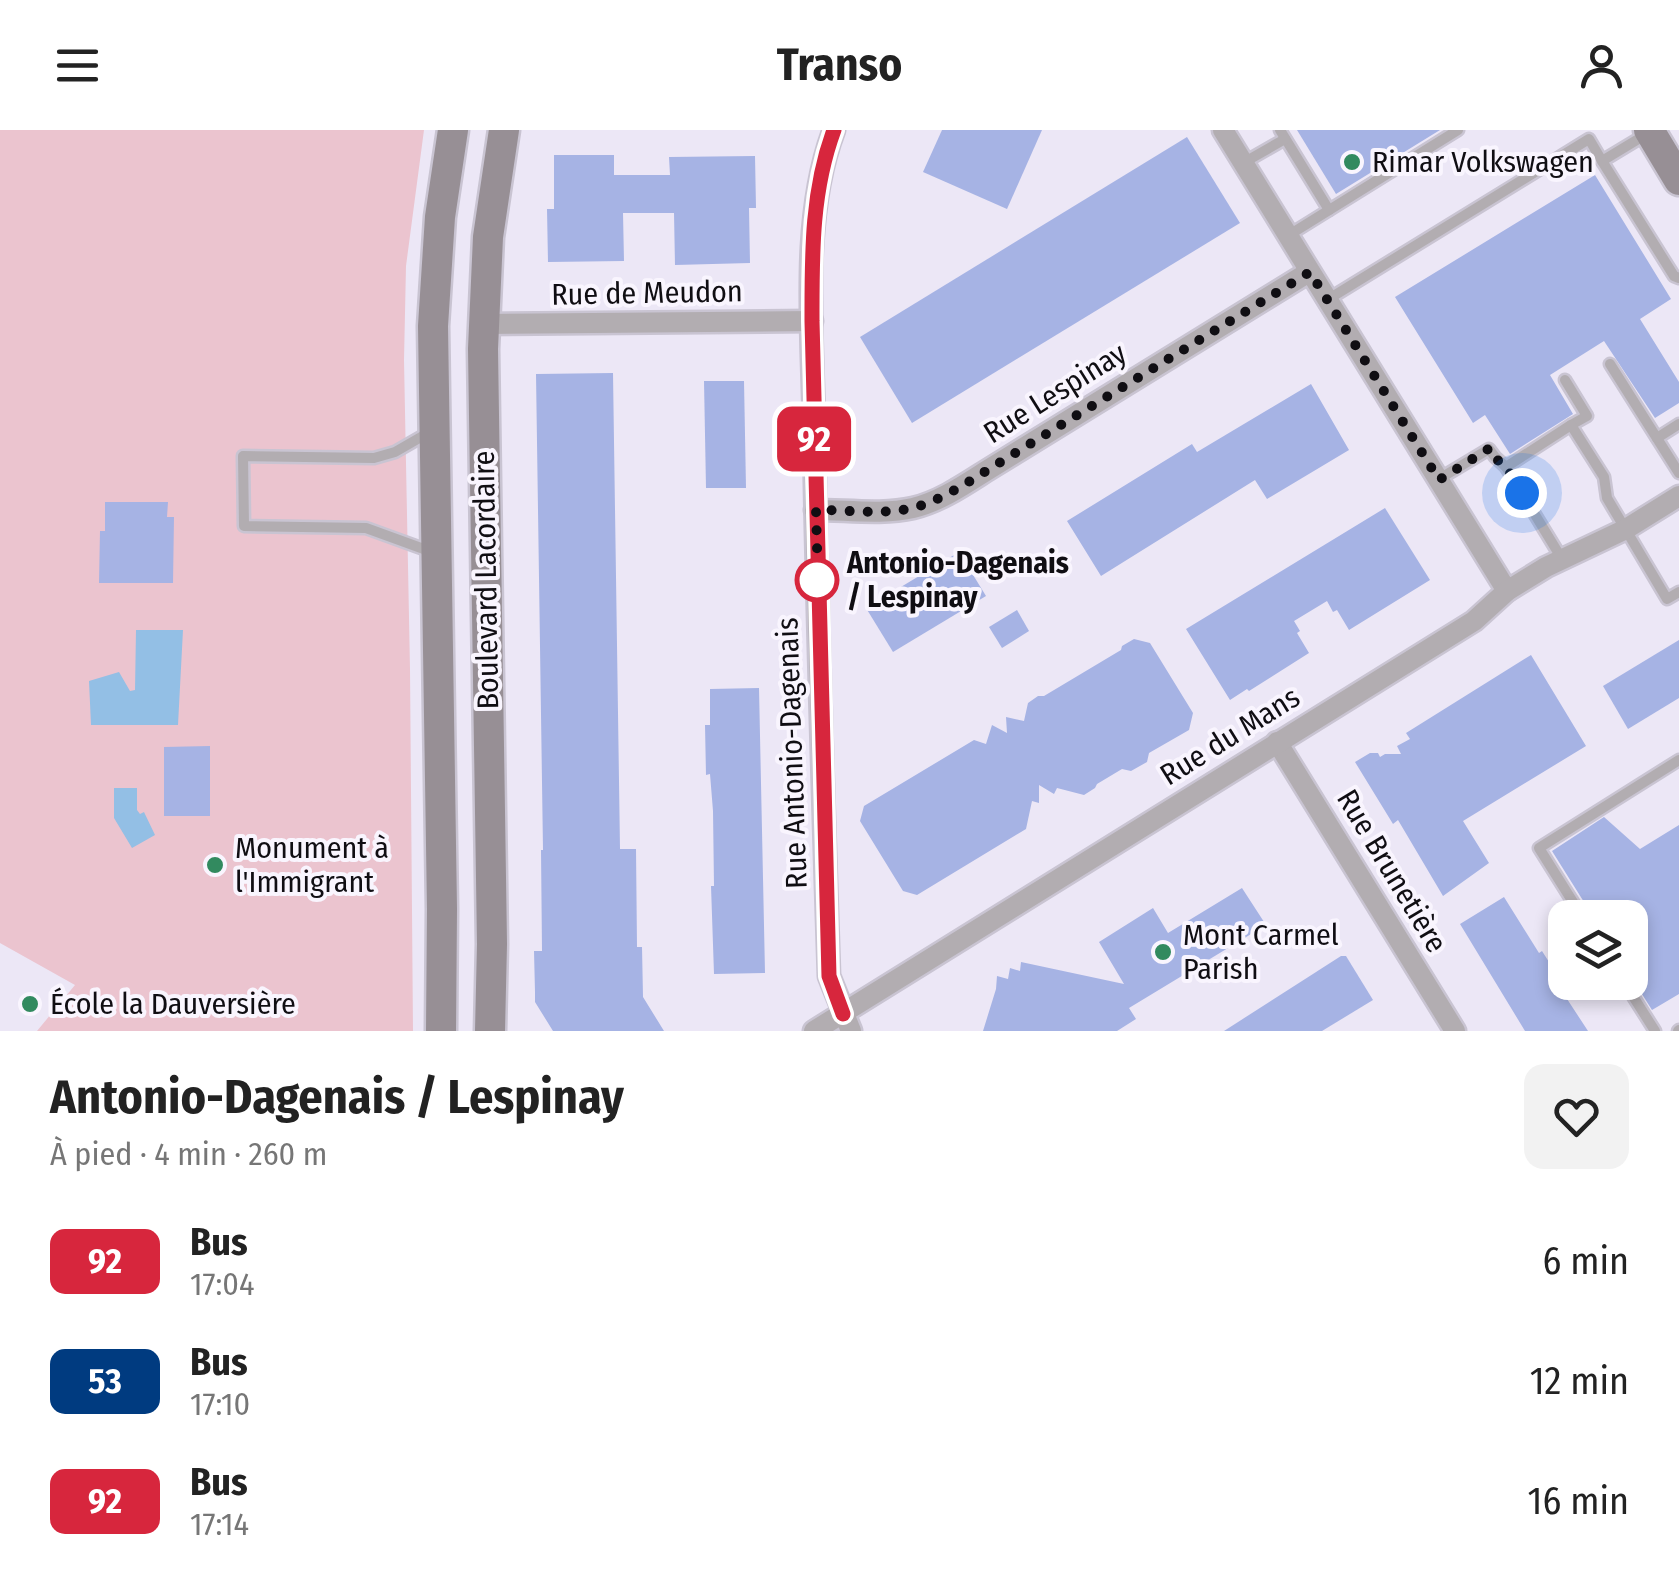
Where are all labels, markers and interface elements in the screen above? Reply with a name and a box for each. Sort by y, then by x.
icon: menu [50,38,105,93]
text: Transo [777,38,902,92]
icon: person [1574,38,1629,93]
place label: Rimar Volkswagen [1372,144,1594,180]
marker: Rimar Volkswagen [1341,151,1363,173]
street label: Rue de Meudon [551,273,743,313]
street label: Rue Lespinay [977,335,1133,451]
line badge: 92 [769,406,859,472]
text: 92 [797,418,831,460]
street label: Boulevard Lacordaire [466,450,506,710]
your location [1497,468,1547,518]
place label: Antonio-Dagenais / Lespinay [846,545,1069,615]
marker: Antonio-Dagenais / Lespinay [796,559,838,601]
street label: Rue Antonio-Dagenais [769,617,815,889]
street label: Rue du Mans [1154,679,1306,793]
street label: Rue Brunetière [1329,783,1455,959]
place label: Monument à l'Immigrant [235,830,389,900]
marker: Monument à l'Immigrant [204,854,226,876]
map controls [1548,900,1648,1000]
button: layers [1548,900,1648,1000]
place label: Mont Carmel Parish [1183,917,1339,987]
marker: Mont Carmel Parish [1152,941,1174,963]
place label: École la Dauversière [50,986,296,1022]
marker: École la Dauversière [19,993,41,1015]
button: heart [1524,1064,1629,1169]
text: Antonio-Dagenais / Lespinay [50,1068,624,1126]
text: À pied · 4 min · 260 m [50,1135,327,1173]
text: Bus [190,1219,248,1265]
text: 6 min [1542,1238,1629,1284]
text: 92 [88,1240,122,1282]
text: 17:04 [190,1265,254,1303]
text: Bus [190,1339,248,1385]
text: 12 min [1530,1358,1629,1404]
text: 53 [88,1360,122,1402]
text: 17:10 [190,1385,250,1423]
text: Bus [190,1459,248,1505]
text: 16 min [1528,1478,1629,1524]
text: 92 [88,1480,122,1522]
text: 17:14 [190,1505,249,1543]

